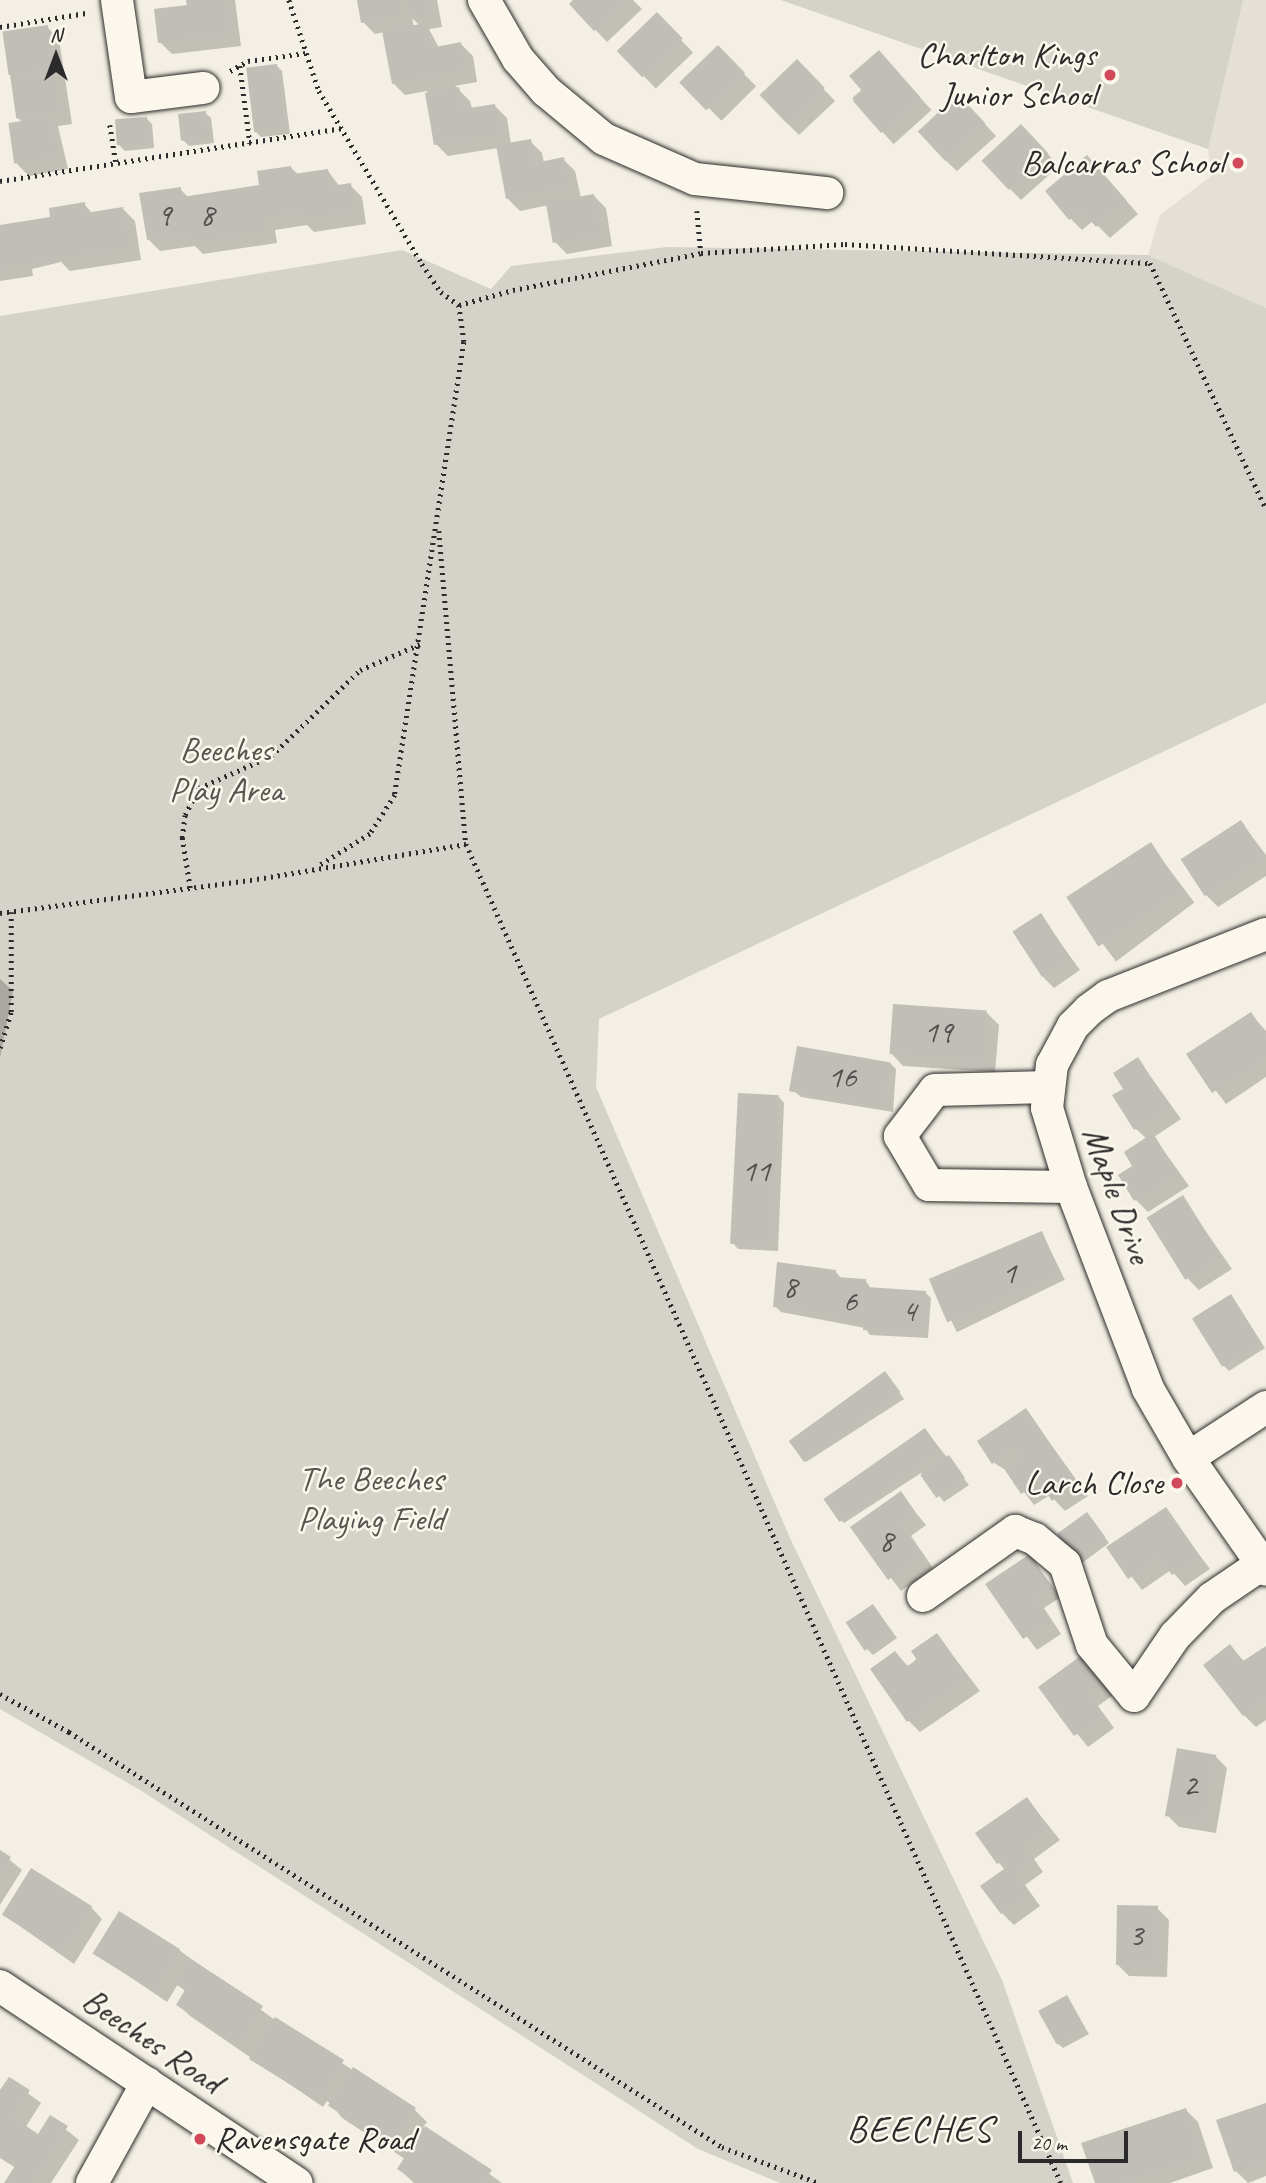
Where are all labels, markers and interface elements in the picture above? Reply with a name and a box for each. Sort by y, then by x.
north arrow [21,21,91,91]
text: N [50,23,62,47]
place label: Charlton Kings Junior School [917,34,1096,116]
marker: Charlton Kings Junior School [1102,67,1118,83]
place label: Balcarras School [1023,142,1224,184]
marker: Balcarras School [1230,155,1246,171]
house number: 9 [157,196,171,234]
house number: 8 [200,196,214,234]
park label: Beeches Play Area [169,729,283,811]
house number: 19 [924,1013,952,1051]
house number: 16 [828,1058,856,1096]
street label: Maple Drive [1073,1121,1161,1269]
house number: 11 [742,1152,770,1190]
house number: 1 [1002,1254,1016,1292]
house number: 8 [783,1268,797,1306]
house number: 6 [843,1282,857,1320]
house number: 4 [902,1292,916,1330]
park label: The Beeches Playing Field [298,1458,444,1540]
place label: Larch Close [1025,1462,1163,1504]
marker: Larch Close [1169,1475,1185,1491]
house number: 8 [879,1522,893,1560]
house number: 2 [1183,1766,1197,1804]
house number: 3 [1129,1916,1143,1954]
street label: Beeches Road [74,1979,230,2103]
district label: BEECHES [847,2107,993,2151]
scale bar [1021,2116,1131,2160]
place label: Ravensgate Road [214,2118,414,2160]
text: 20 m [1031,2130,1067,2156]
marker: Ravensgate Road [192,2131,208,2147]

